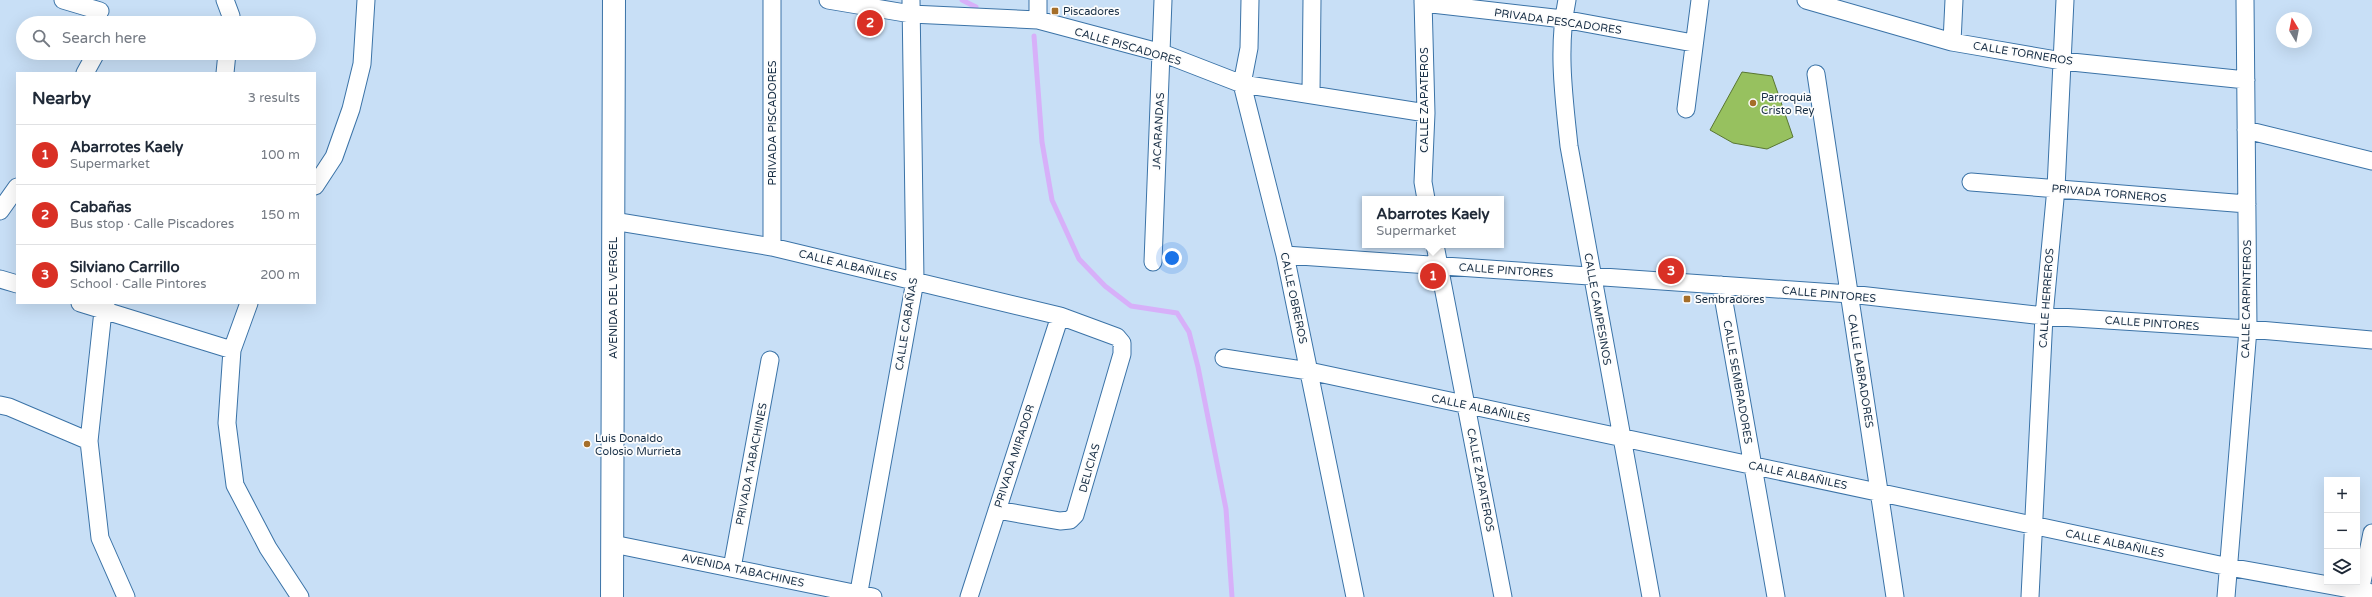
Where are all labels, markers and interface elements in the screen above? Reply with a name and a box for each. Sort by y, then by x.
place label: Piscadores [1063,5,1120,18]
marker: Piscadores [1050,6,1060,16]
street label: PRIVADA PESCADORES [1493,6,1623,37]
pin: 2 [857,8,883,38]
north arrow [2276,12,2312,48]
search box [16,16,316,60]
street label: CALLE PISCADORES [1073,25,1183,68]
icon: search [30,27,52,49]
text: Search here [62,29,146,47]
street label: CALLE TORNEROS [1972,39,2074,68]
street label: CALLE ZAPATEROS [1418,47,1431,153]
street label: PRIVADA PISCADORES [766,60,779,185]
text: Nearby [32,88,91,109]
text: 3 results [248,90,300,106]
place label: Parroquia Cristo Rey [1761,91,1814,117]
street label: JACARANDAS [1150,92,1167,170]
marker: Parroquia Cristo Rey [1748,98,1758,108]
text: Abarrotes Kaely [70,138,183,156]
text: 1 [41,147,49,163]
text: 100 m [260,147,300,163]
text: Supermarket [70,156,150,172]
street label: PRIVADA TORNEROS [2051,182,2167,205]
popup [1362,196,1504,248]
text: Cabañas [70,198,132,216]
text: Abarrotes Kaely [1376,205,1490,223]
text: 2 [41,207,49,223]
text: 150 m [260,207,300,223]
text: Bus stop · Calle Piscadores [70,216,234,232]
text: Supermarket [1376,223,1456,239]
street label: AVENIDA DEL VERGEL [607,236,620,359]
street label: CALLE CARPINTEROS [2239,239,2254,358]
street label: CALLE ALBAÑILES [797,247,899,284]
your location [1162,248,1182,268]
street label: CALLE HERREROS [2037,248,2056,348]
street label: CALLE OBREROS [1277,251,1310,345]
street label: CALLE CAMPESINOS [1581,252,1614,366]
pin: 3 [1658,256,1684,286]
text: Silviano Carrillo [70,258,180,276]
pin: 1 [1420,261,1446,291]
street label: CALLE PINTORES [1458,261,1554,280]
text: 3 [41,267,49,283]
text: 200 m [260,267,300,283]
text: School · Calle Pintores [70,276,206,292]
street label: CALLE CABAÑAS [893,276,920,371]
street label: CALLE PINTORES [1781,284,1877,305]
place label: Sembradores [1695,293,1765,306]
marker: Sembradores [1682,294,1692,304]
street label: CALLE LABRADORES [1845,313,1876,429]
street label: CALLE PINTORES [2104,314,2200,333]
street label: CALLE SEMBRADORES [1720,319,1755,445]
street label: CALLE ALBAÑILES [1430,392,1532,425]
street label: PRIVADA TABACHINES [733,402,770,526]
street label: PRIVADA MIRADOR [992,403,1037,509]
street label: CALLE ZAPATEROS [1464,427,1497,533]
place label: Luis Donaldo Colosio Murrieta [595,432,681,458]
marker: Luis Donaldo Colosio Murrieta [582,439,592,449]
street label: DELICIAS [1076,442,1103,494]
street label: CALLE ALBAÑILES [1747,459,1849,492]
map controls [2324,477,2360,585]
button: + [2324,477,2360,513]
button: − [2324,513,2360,549]
street label: CALLE ALBAÑILES [2064,527,2166,560]
button: layers [2324,549,2360,585]
street label: AVENIDA TABACHINES [680,551,806,590]

